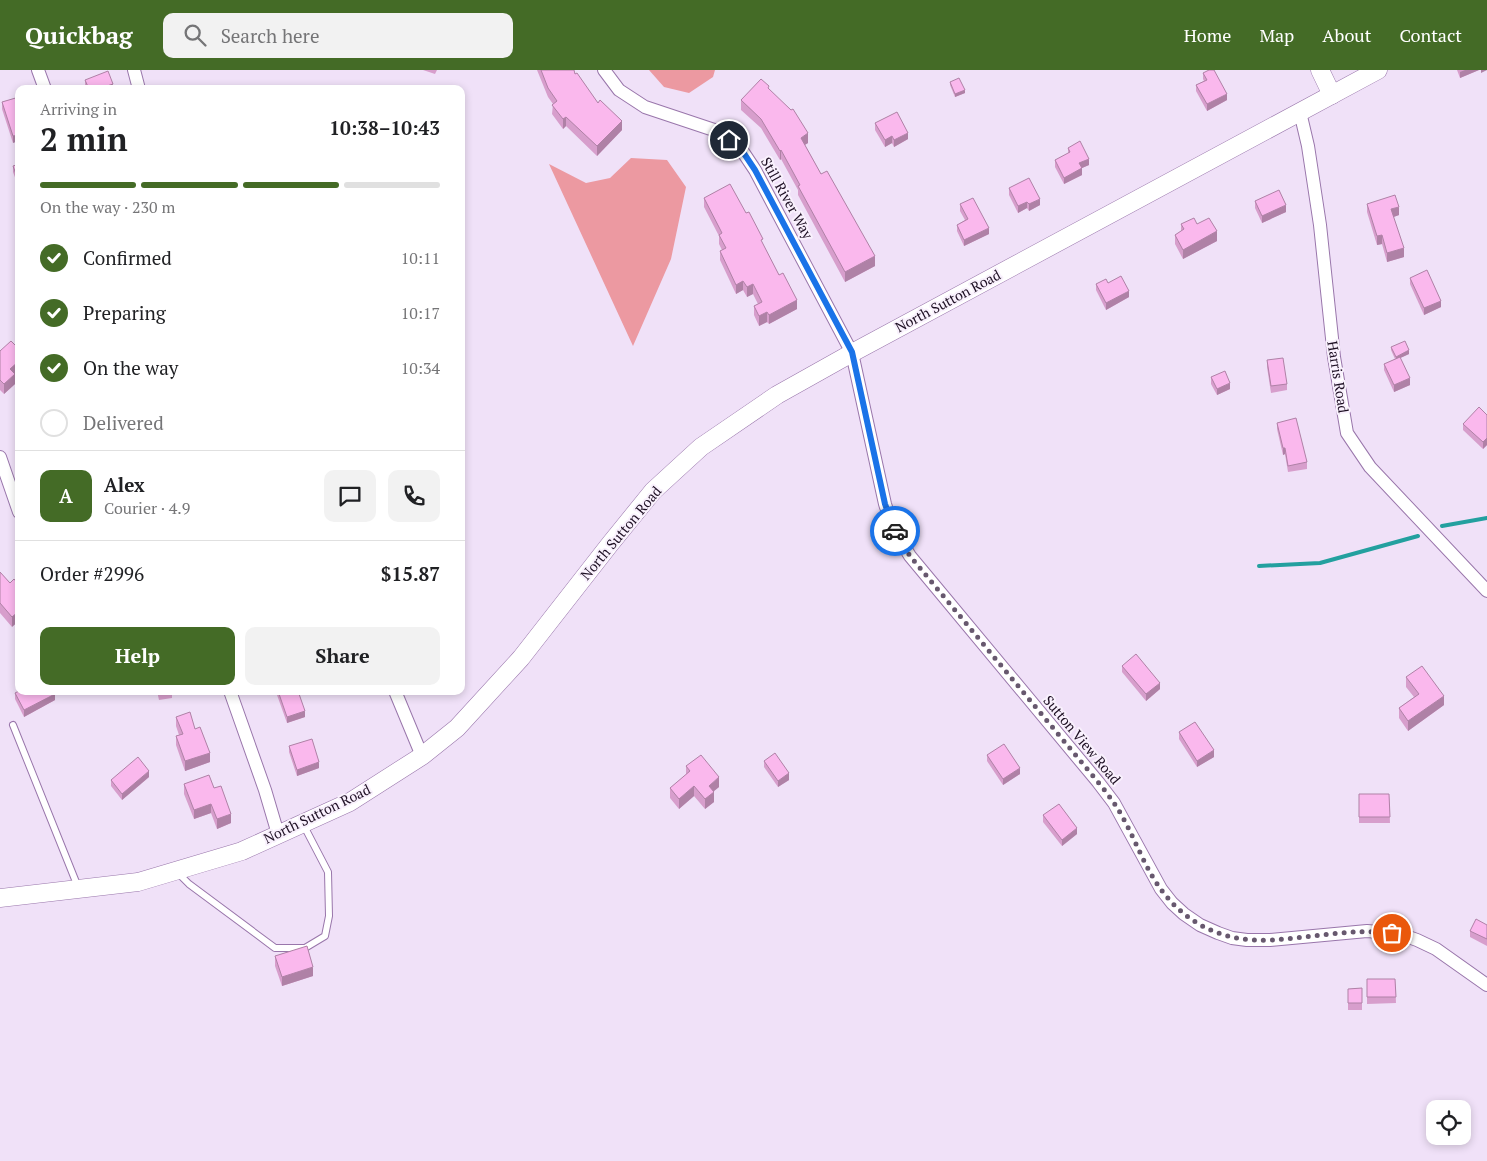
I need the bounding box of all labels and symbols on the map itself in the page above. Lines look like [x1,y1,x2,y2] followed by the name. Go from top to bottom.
[708,119,750,161] pin
[757,153,818,243] street label: Still River Way
[892,265,1004,336] street label: North Sutton Road
[1323,339,1354,415] street label: Harris Road
[576,482,666,584] street label: North Sutton Road
[870,506,920,556] courier
[1040,691,1125,788] street label: Sutton View Road
[260,779,374,848] street label: North Sutton Road
[1371,912,1413,954] pin

